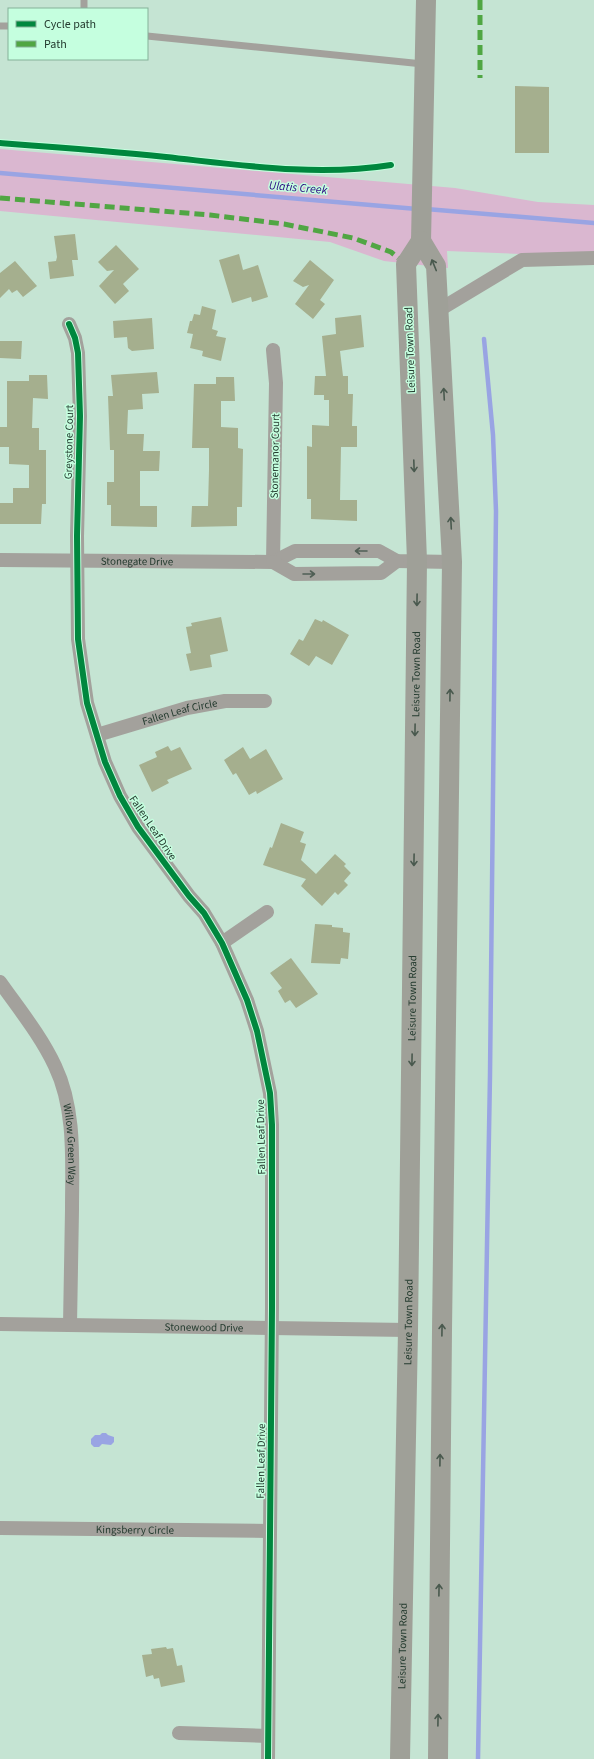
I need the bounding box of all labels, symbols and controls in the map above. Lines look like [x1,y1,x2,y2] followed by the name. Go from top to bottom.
[8,8,148,60] legend
[44,16,96,33] text: Cycle path
[44,36,67,53] text: Path
[268,177,328,199] water label: Ulatis Creek
[429,259,437,271] one-way arrow
[401,307,419,393] street label: Leisure Town Road
[441,388,448,401] one-way arrow
[61,404,77,479] street label: Greystone Court
[267,413,283,499] street label: Stonemanor Court
[410,459,418,472] one-way arrow
[447,517,454,530] one-way arrow
[355,547,368,555] one-way arrow
[101,553,174,569] street label: Stonegate Drive
[302,570,315,578] one-way arrow
[413,593,421,606] one-way arrow
[408,631,424,717] street label: Leisure Town Road
[446,689,454,702] one-way arrow
[140,695,219,729] street label: Fallen Leaf Circle
[412,723,419,736] one-way arrow
[126,793,181,864] street label: Fallen Leaf Drive
[410,853,418,866] one-way arrow
[404,955,420,1041] street label: Leisure Town Road
[408,1053,415,1066] one-way arrow
[253,1099,269,1175] street label: Fallen Leaf Drive
[60,1102,80,1185] street label: Willow Green Way
[400,1279,416,1365] street label: Leisure Town Road
[165,1319,244,1335] street label: Stonewood Drive
[438,1324,446,1337] one-way arrow
[253,1423,269,1499] street label: Fallen Leaf Drive
[437,1454,444,1467] one-way arrow
[96,1522,175,1537] street label: Kingsberry Circle
[435,1584,443,1597] one-way arrow
[394,1603,410,1689] street label: Leisure Town Road
[434,1714,442,1727] one-way arrow

